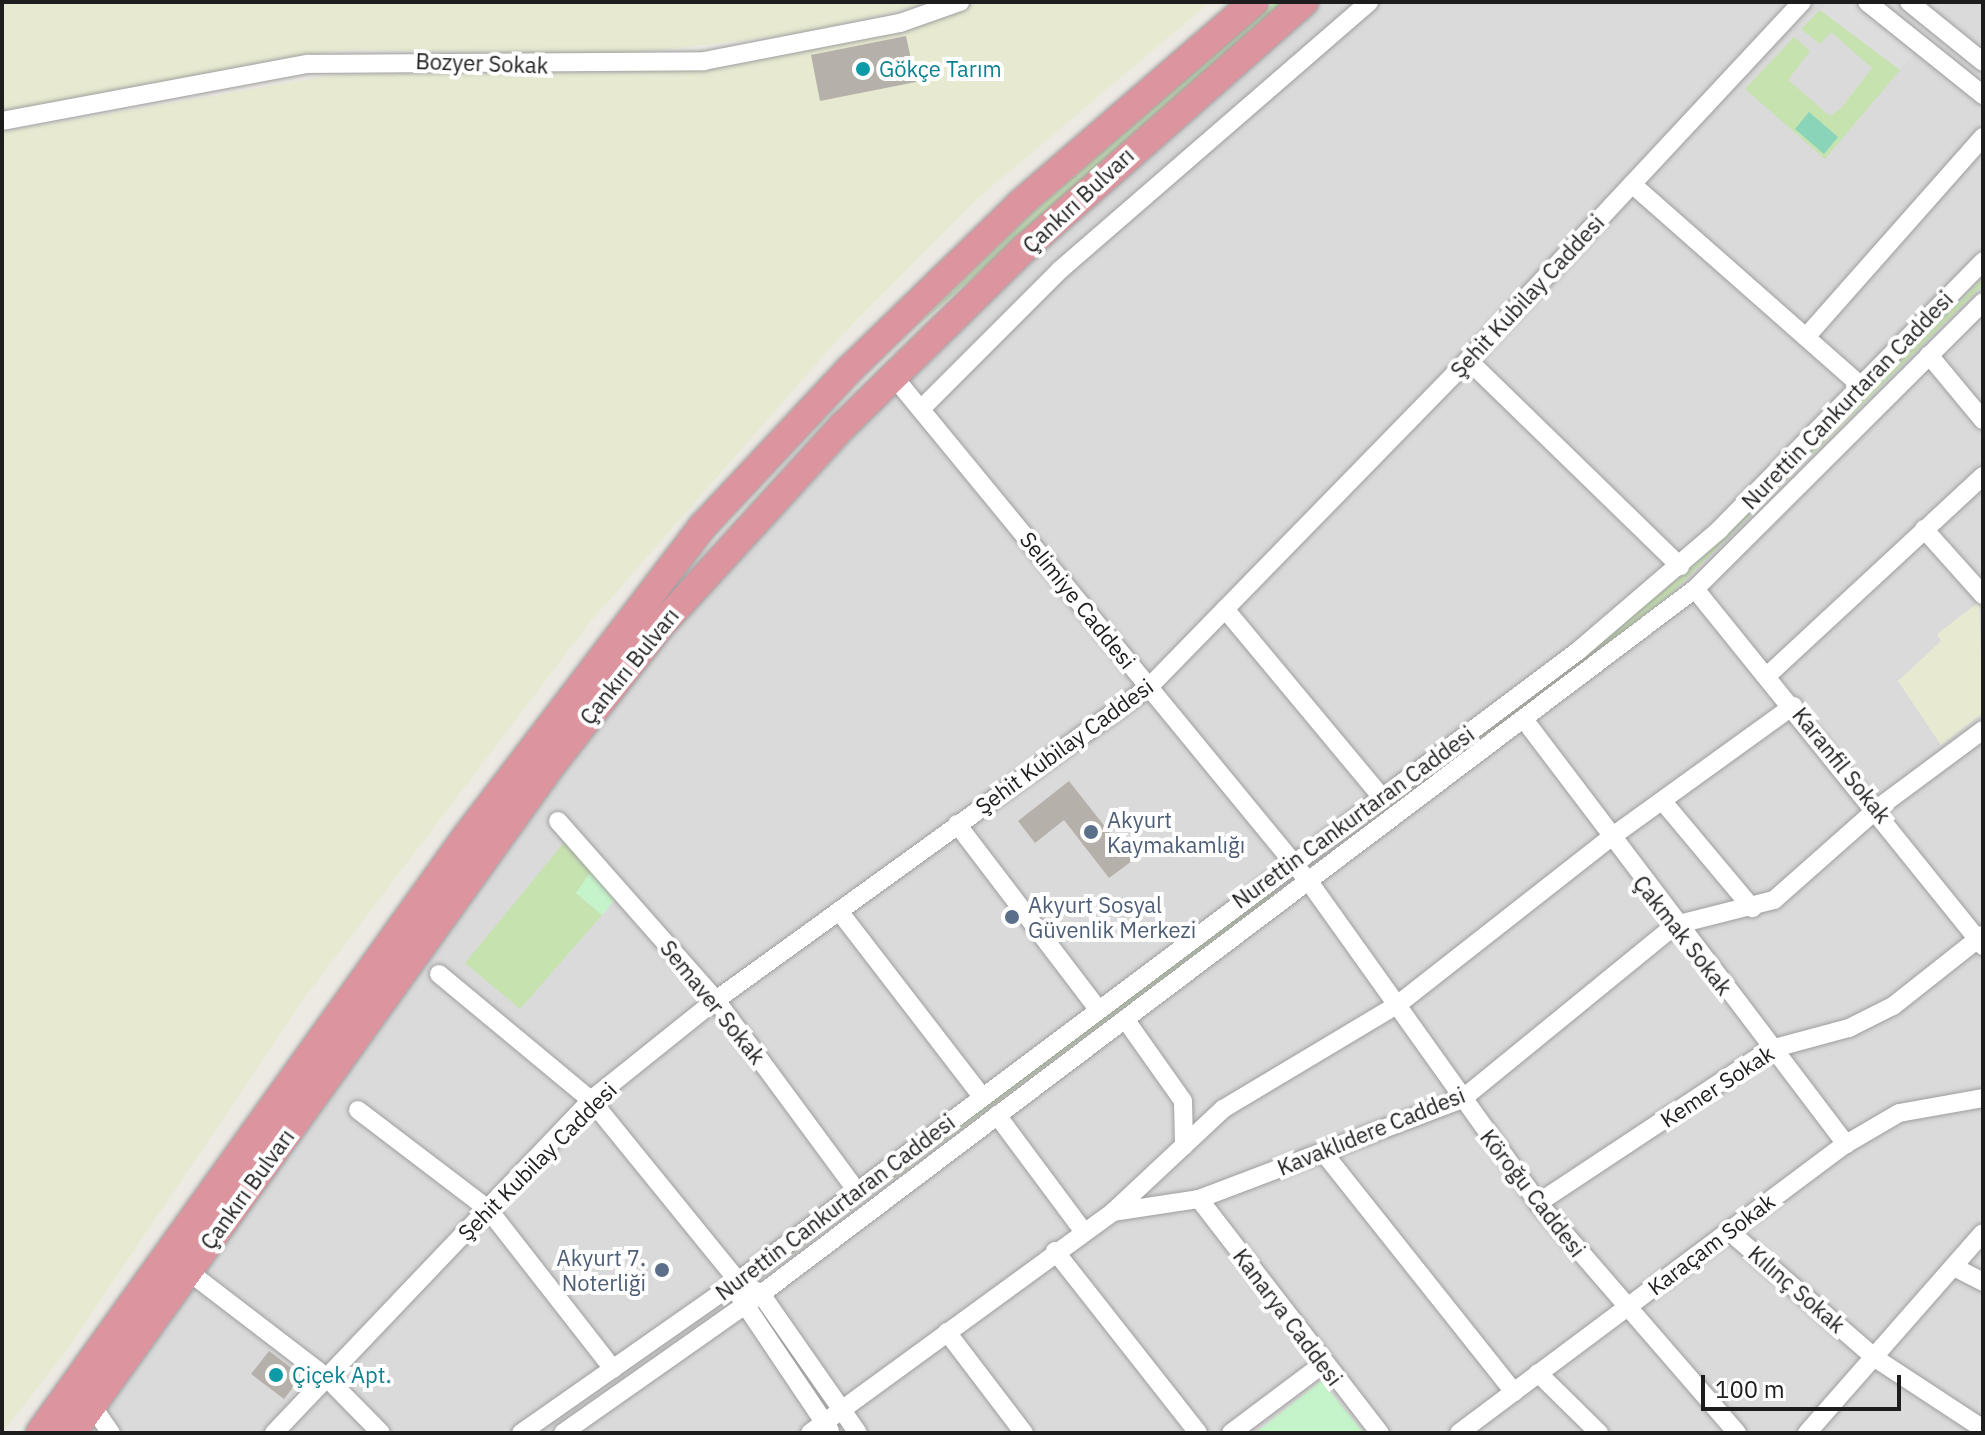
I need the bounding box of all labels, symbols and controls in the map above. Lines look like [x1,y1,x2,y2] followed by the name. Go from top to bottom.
[415,47,549,79] street label: Bozyer Sokak
[879,56,1002,82] place label: Gökçe Tarım
[854,60,872,78] marker: Gökçe Tarım
[1017,142,1139,258] street label: Çankırı Bulvarı
[1445,209,1609,383] street label: Şehit Kubilay Caddesi
[1736,286,1958,514] street label: Nurettin Cankurtaran Caddesi
[1015,526,1141,674] street label: Selimiye Caddesi
[574,602,684,730] street label: Çankırı Bulvarı
[970,673,1158,819] street label: Şehit Kubilay Caddesi
[1787,702,1897,828] street label: Karanfil Sokak
[1227,720,1479,914] street label: Nurettin Cankurtaran Caddesi
[1107,806,1245,858] place label: Akyurt Kaymakamlığı
[1082,823,1100,841] marker: Akyurt Kaymakamlığı
[1628,870,1738,1000] street label: Çakmak Sokak
[1028,891,1196,942] place label: Akyurt Sosyal Güvenlik Merkezi
[1003,908,1021,926] marker: Akyurt Sosyal Güvenlik Merkezi
[655,935,771,1069] street label: Semaver Sokak
[1655,1040,1779,1132] street label: Kemer Sokak
[452,1076,622,1246] street label: Şehit Kubilay Caddesi
[1273,1081,1469,1181] street label: Kavaklıdere Caddesi
[710,1108,960,1306] street label: Nurettin Cankurtaran Caddesi
[194,1124,300,1254] street label: Çankırı Bulvarı
[1475,1124,1591,1262] street label: Köroğu Caddesi
[1642,1188,1780,1300] street label: Karaçam Sokak
[1743,1240,1851,1338] street label: Kılınç Sokak
[1228,1243,1348,1391] street label: Kanarya Caddesi
[557,1244,646,1296] place label: Akyurt 7. Noterliği
[653,1261,671,1279] marker: Akyurt 7. Noterliği
[1705,1359,1905,1409] scale bar
[292,1362,391,1388] place label: Çiçek Apt.
[267,1366,285,1384] marker: Çiçek Apt.
[1715,1373,1785,1405] text: 100 m

